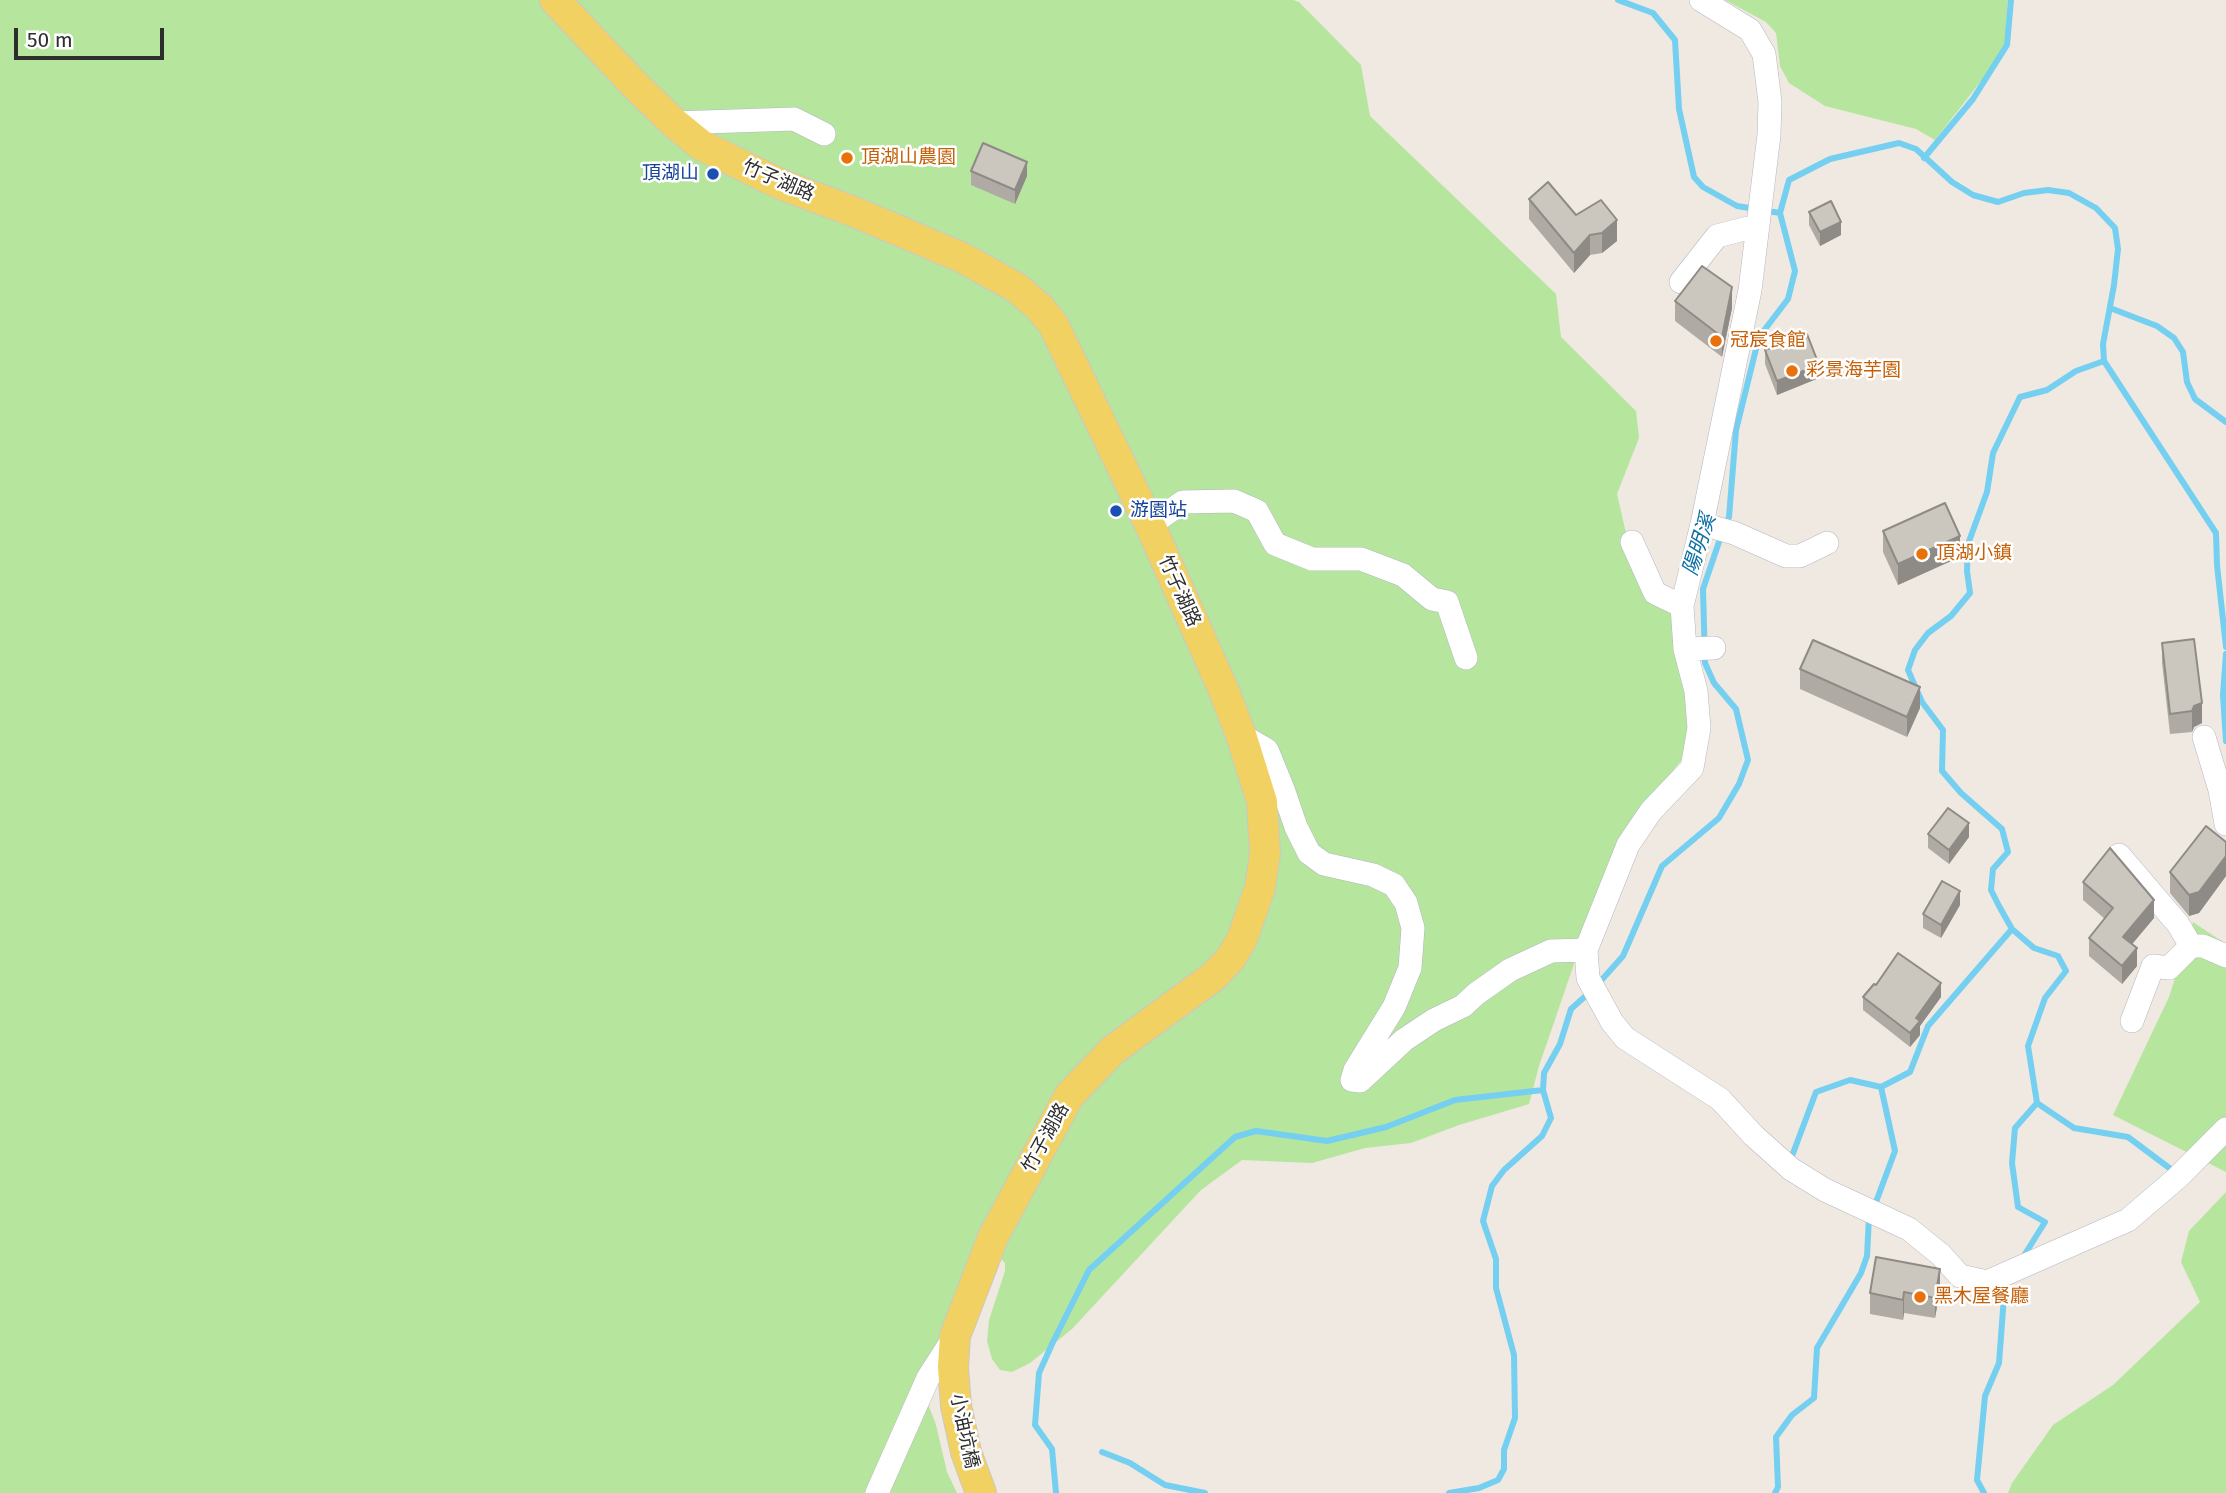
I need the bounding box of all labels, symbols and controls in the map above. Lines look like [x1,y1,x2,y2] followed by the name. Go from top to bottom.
[18,14,168,58] scale bar
[27,27,73,53] text: 50 m
[861,147,956,169] place label: 頂湖山農園
[839,150,855,166] marker: 頂湖山農園
[739,156,817,206] street label: 竹子湖路
[642,163,699,185] place label: 頂湖山
[705,166,721,182] marker: 頂湖山
[1730,330,1806,352] place label: 冠宸食館
[1708,333,1724,349] marker: 冠宸食館
[1806,360,1901,382] place label: 彩景海芋園
[1784,363,1800,379] marker: 彩景海芋園
[1130,500,1187,522] place label: 游園站
[1108,503,1124,519] marker: 游園站
[1678,511,1722,579] water label: 陽明溪
[1936,543,2012,565] place label: 頂湖小鎮
[1914,546,1930,562] marker: 頂湖小鎮
[1153,552,1205,630] street label: 竹子湖路
[1018,1099,1074,1177] street label: 竹子湖路
[1934,1286,2029,1308] place label: 黑木屋餐廳
[1912,1289,1928,1305] marker: 黑木屋餐廳
[945,1391,983,1471] street label: 小油坑橋

